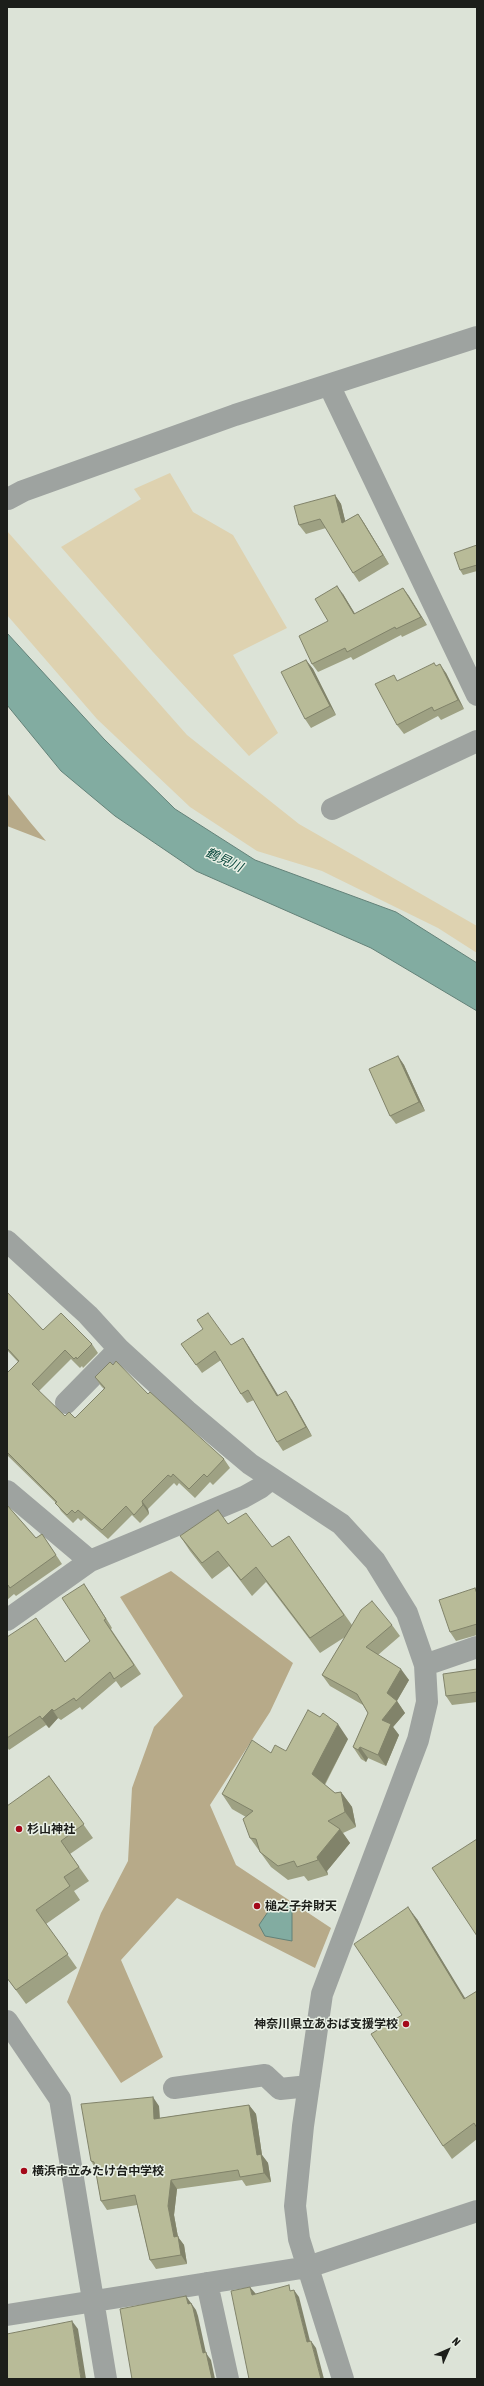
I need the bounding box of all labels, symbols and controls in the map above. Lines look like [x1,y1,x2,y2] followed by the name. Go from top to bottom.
[203,845,245,875] water label: 鶴見川
[27,1822,75,1836] place label: 杉山神社
[14,1824,24,1834] marker: 杉山神社
[265,1899,337,1913] place label: 槌之子弁財天
[252,1901,262,1911] marker: 槌之子弁財天
[254,2017,398,2031] place label: 神奈川県立あおば支援学校
[401,2019,411,2029] marker: 神奈川県立あおば支援学校
[32,2164,164,2178] place label: 横浜市立みたけ台中学校
[19,2166,29,2176] marker: 横浜市立みたけ台中学校
[428,2330,468,2370] north arrow
[450,2335,463,2348] text: N

